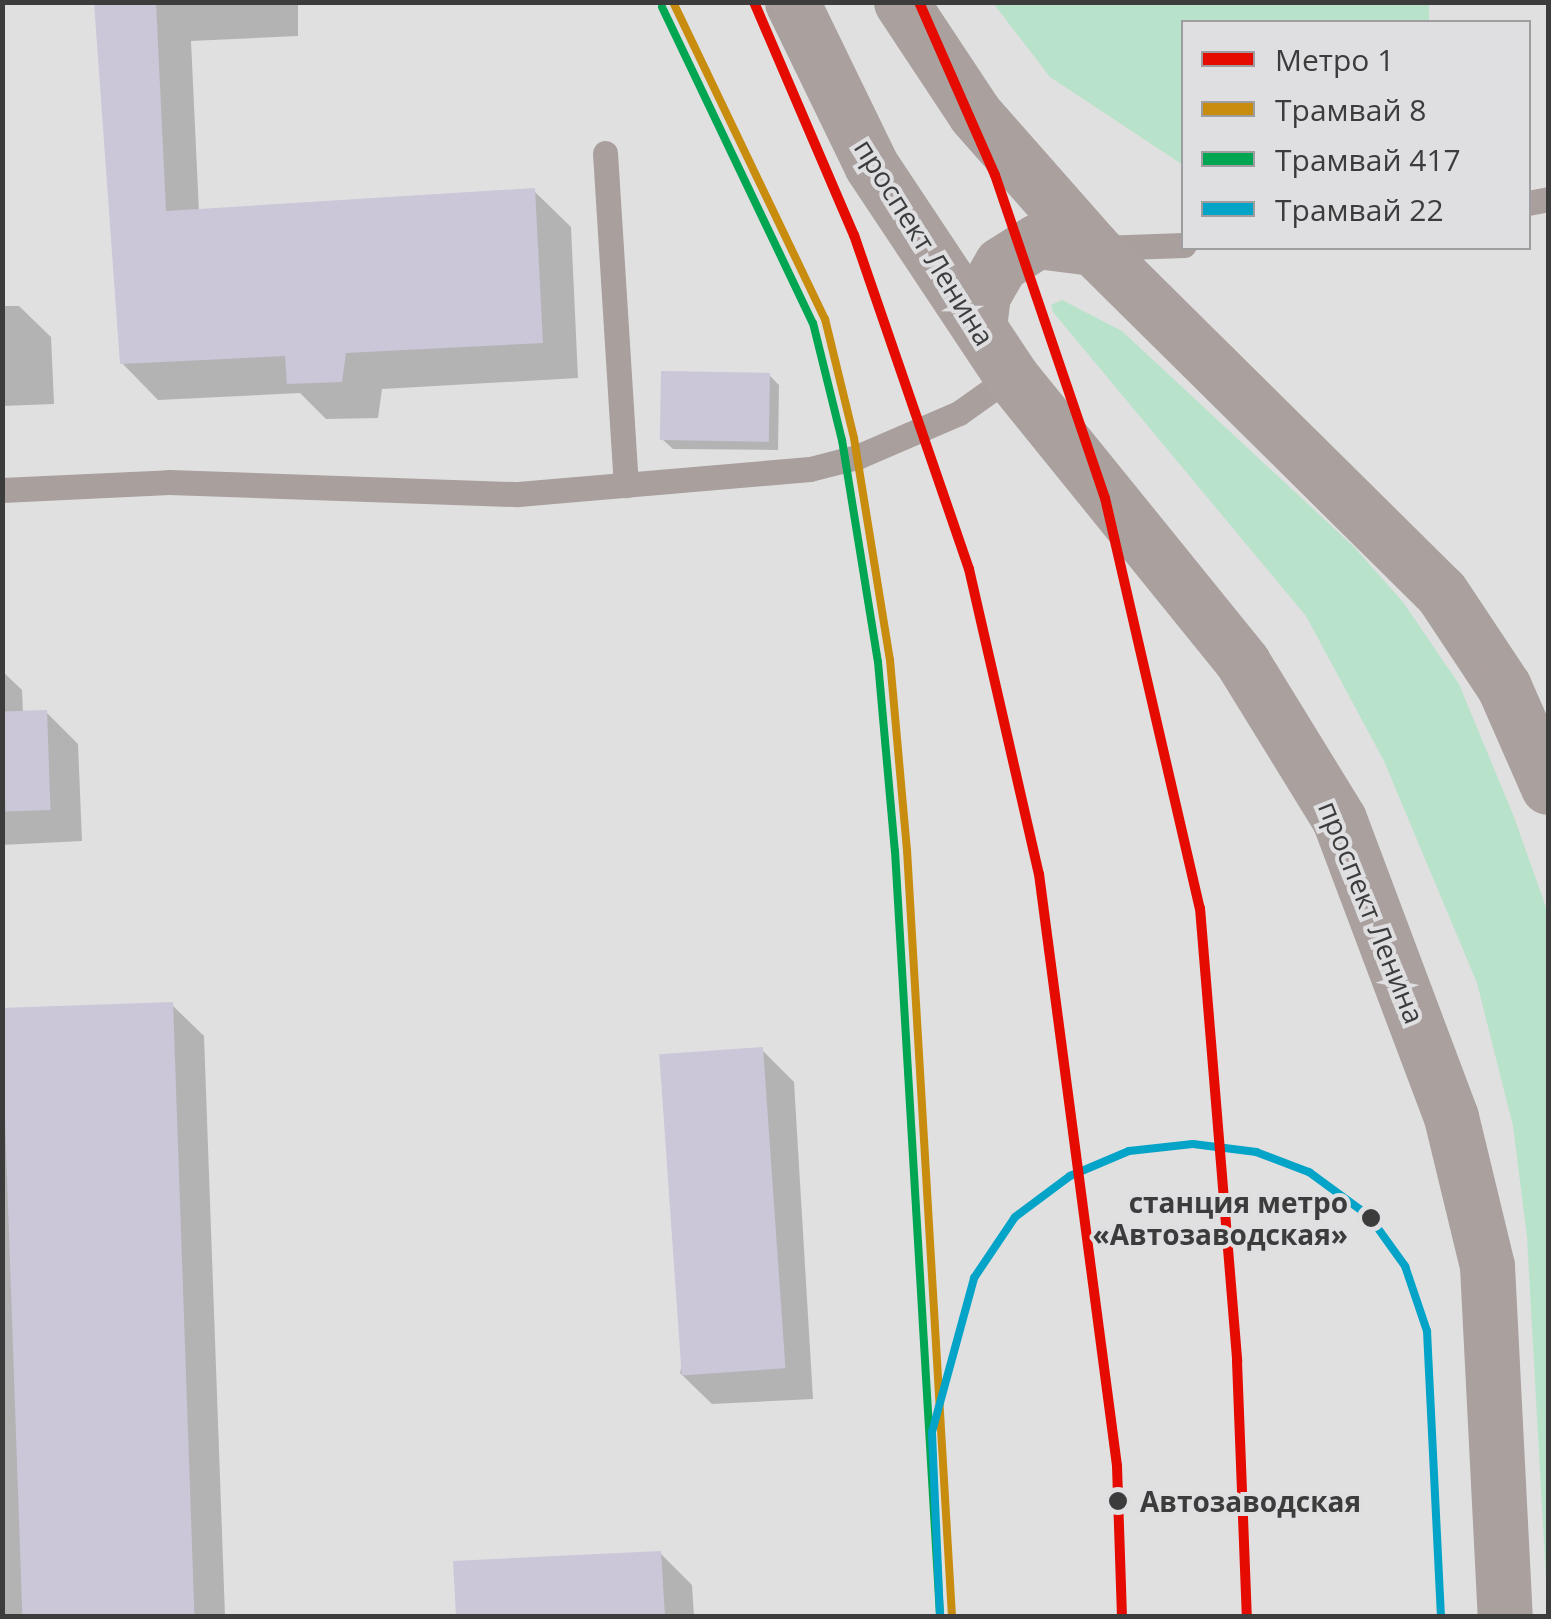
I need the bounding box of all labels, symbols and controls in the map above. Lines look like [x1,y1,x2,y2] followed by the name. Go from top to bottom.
[1181,20,1531,250] legend
[1275,39,1394,80] text: Метро 1
[1275,89,1426,130] text: Трамвай 8
[848,133,1002,351] street label: проспект Ленина
[1275,139,1461,180] text: Трамвай 417
[1275,189,1444,230] text: Трамвай 22
[1312,796,1432,1028] street label: проспект Ленина
[1093,1185,1348,1251] place label: станция метро «Автозаводская»
[1358,1205,1384,1231] marker: станция метро «Автозаводская»
[1140,1484,1361,1518] place label: Автозаводская
[1105,1488,1131,1514] marker: Автозаводская

